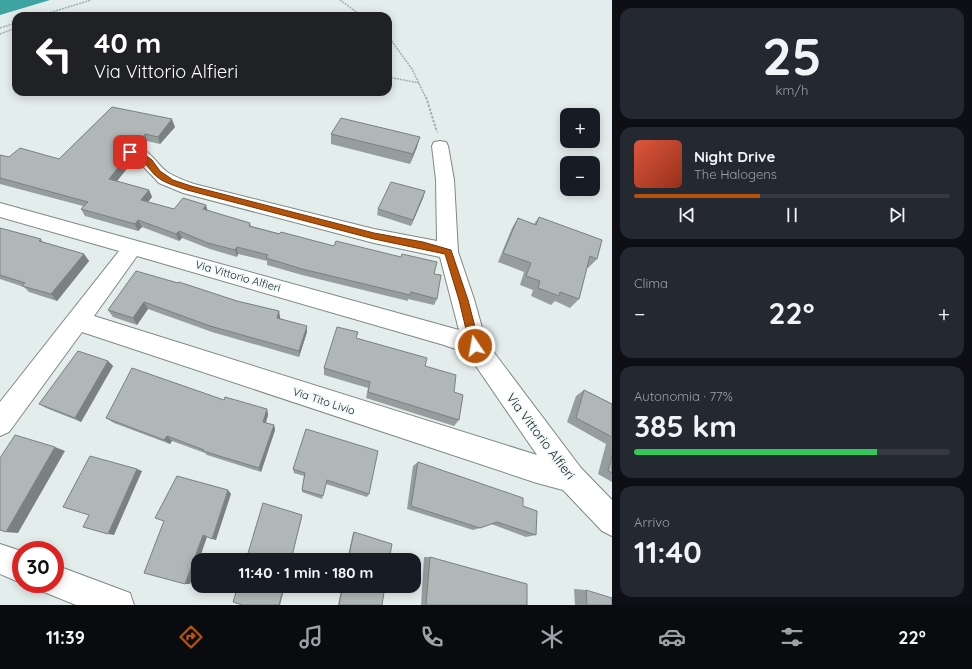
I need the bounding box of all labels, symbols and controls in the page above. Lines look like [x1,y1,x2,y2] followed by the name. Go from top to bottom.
[762,23,822,88] text: 25
[94,25,161,60] text: 40 m
[28,28,80,80] icon: left
[94,60,238,83] text: Via Vittorio Alfieri
[776,82,808,98] text: km/h
[560,108,600,196] map controls
[560,108,600,148] button: +
[113,135,147,169] pin
[119,141,141,163] icon: arrive
[694,147,775,166] text: Night Drive
[560,156,600,196] button: −
[694,166,777,182] text: The Halogens
[676,204,698,226] icon: previous
[781,204,803,226] icon: pause
[886,204,908,226] icon: next
[194,257,282,295] street label: Via Vittorio Alfieri
[634,275,668,291] text: Clima
[769,294,814,332] text: 22°
[634,300,645,328] text: −
[938,300,950,328] text: +
[454,325,496,367] position arrow
[291,384,357,418] street label: Via Tito Livio
[634,388,733,404] text: Autonomia · 77%
[503,390,579,482] street label: Via Vittorio Alfieri
[634,407,737,445] text: 385 km
[634,514,670,530] text: Arrivo
[634,533,702,571] text: 11:40
[12,541,64,593] speed limit sign: 30
[239,563,373,582] text: 11:40 · 1 min · 180 m
[177,623,205,651] icon: directions
[297,623,325,651] icon: music
[418,623,446,651] icon: phone
[538,623,566,651] icon: climate
[658,623,686,651] icon: car
[778,623,806,651] icon: filters
[46,626,85,649] text: 11:39
[898,626,926,649] text: 22°

